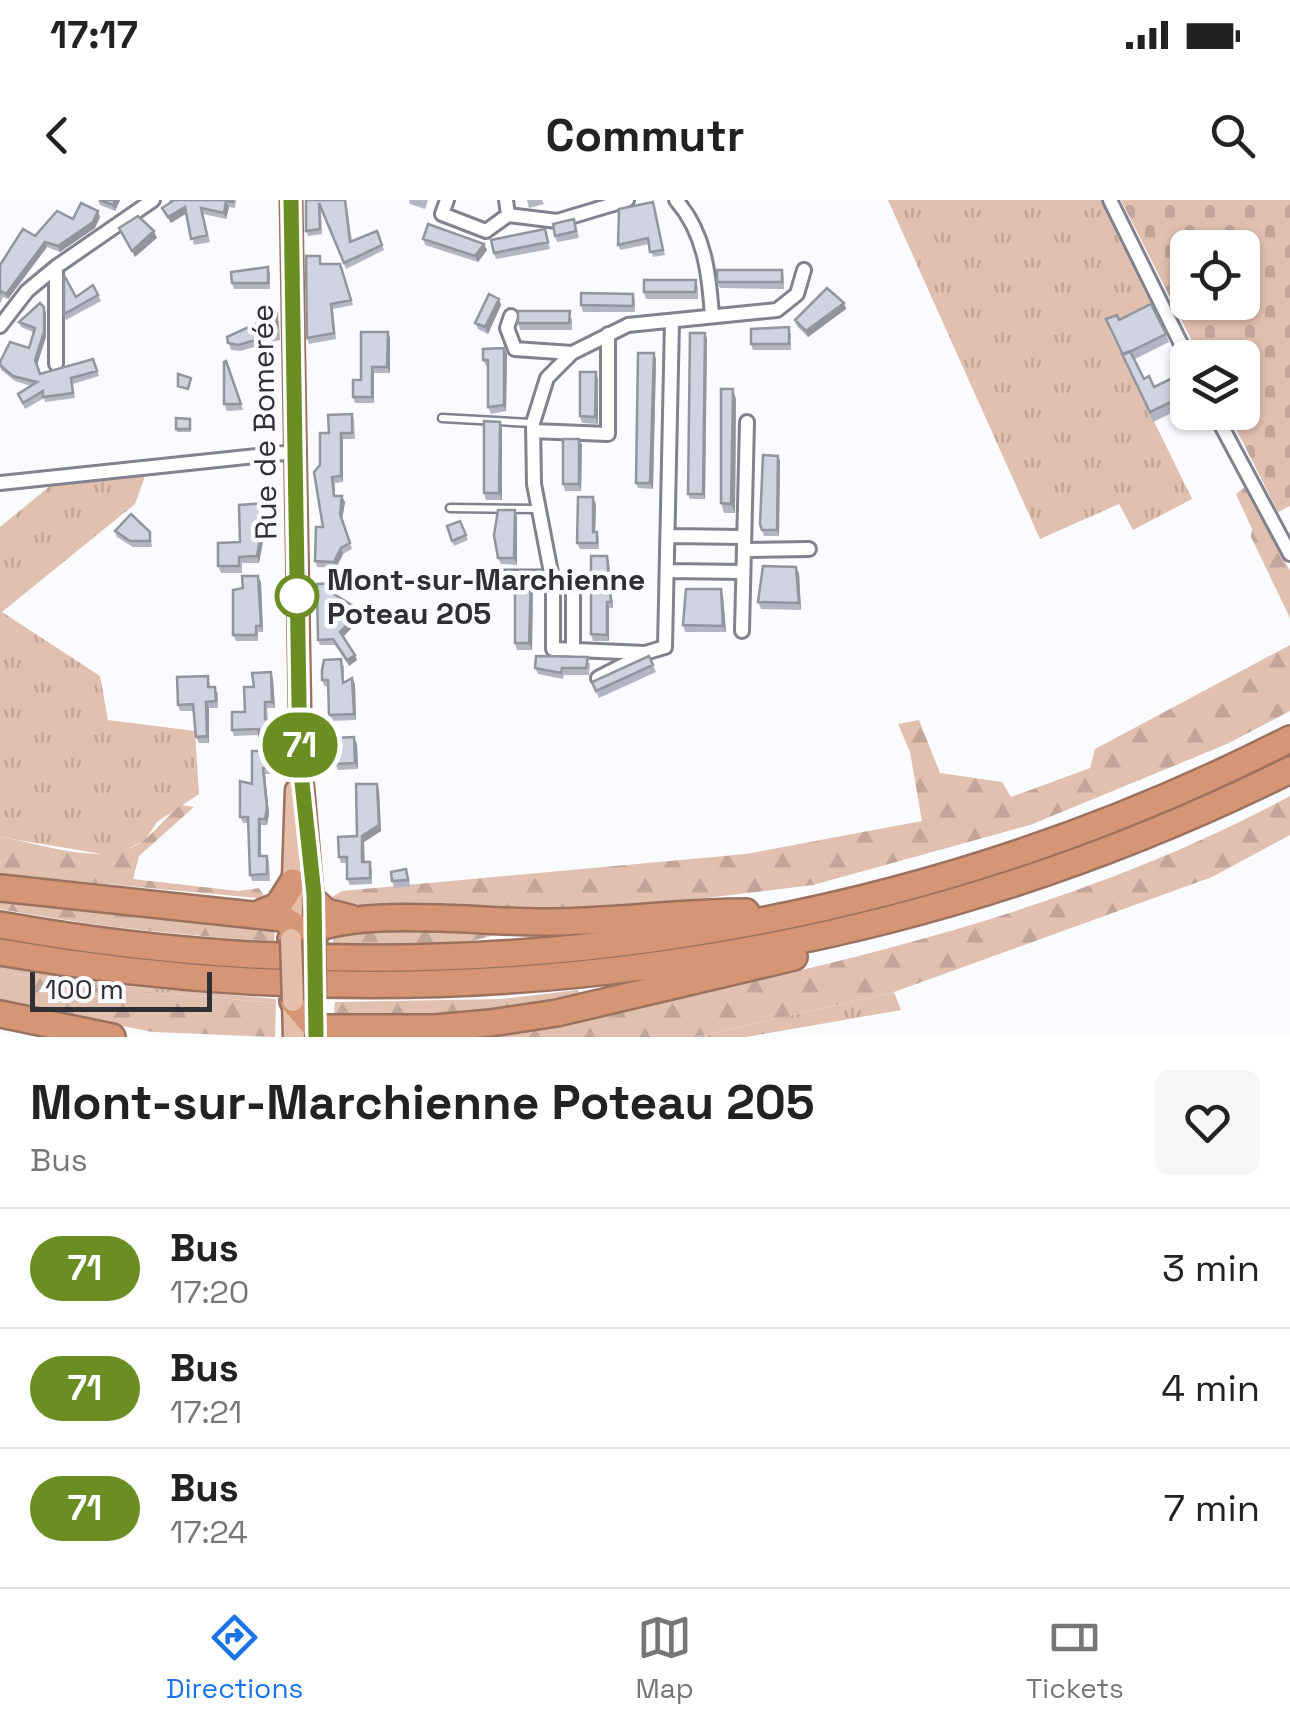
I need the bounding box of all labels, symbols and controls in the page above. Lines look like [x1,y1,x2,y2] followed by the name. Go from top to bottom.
[50,11,138,59] text: 17:17
[545,107,745,164] text: Commutr
[30,108,85,163] icon: back
[1205,108,1260,163] icon: search
[1170,230,1260,430] map controls
[1170,230,1260,320] button: locate
[242,304,286,540] street label: Rue de Bomerée
[1170,340,1260,430] button: layers
[327,560,645,633] place label: Mont-sur-Marchienne Poteau 205
[276,575,318,617] marker: Mont-sur-Marchienne Poteau 205
[255,712,345,778] line badge: 71
[283,723,317,767] text: 71
[30,967,212,1011] scale bar
[45,971,124,1007] text: 100 m
[1155,1070,1260,1175] button: heart
[30,1072,815,1133] text: Mont-sur-Marchienne Poteau 205
[30,1140,88,1180] text: Bus
[170,1224,239,1272] text: Bus
[1162,1244,1260,1292] text: 3 min
[68,1246,102,1290] text: 71
[170,1272,249,1312] text: 17:20
[170,1344,239,1392] text: Bus
[1161,1364,1260,1412] text: 4 min
[68,1366,102,1410] text: 71
[170,1392,242,1432] text: 17:21
[170,1464,239,1512] text: Bus
[1164,1484,1260,1532] text: 7 min
[68,1486,102,1530] text: 71
[170,1512,248,1552] text: 17:24
[166,1610,303,1706] tab: Directions
[636,1610,694,1706] tab: Map
[1026,1610,1124,1706] tab: Tickets

